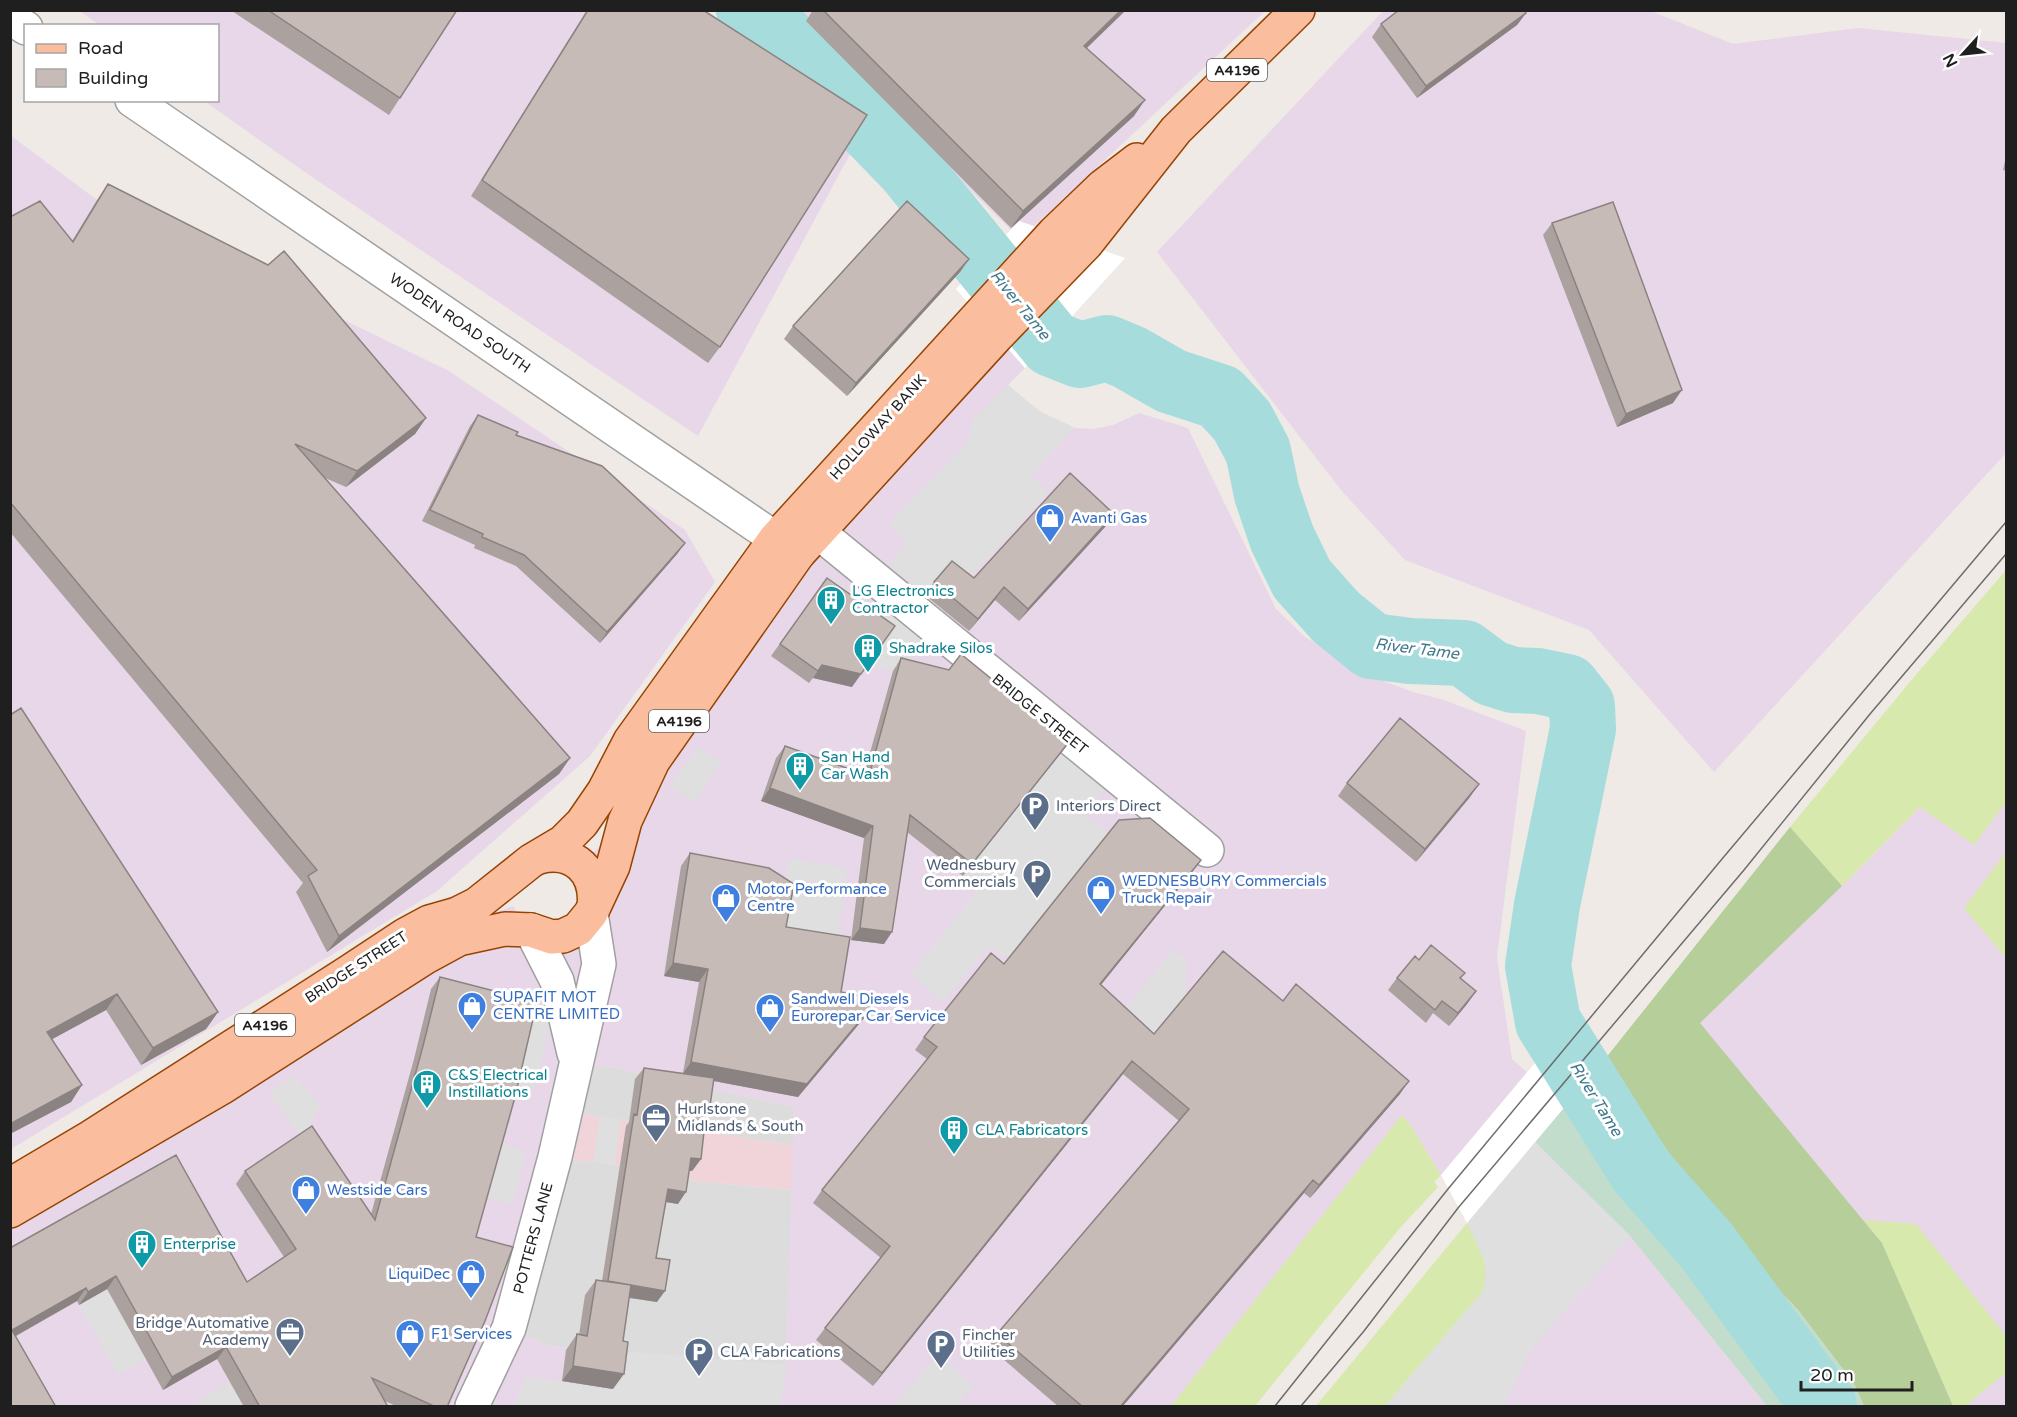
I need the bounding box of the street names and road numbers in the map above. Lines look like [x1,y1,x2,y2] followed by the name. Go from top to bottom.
[1207,59,1267,81] road number: A4196
[386,269,534,377] street label: WODEN ROAD SOUTH
[826,371,930,483] street label: HOLLOWAY BANK
[988,670,1092,758] street label: BRIDGE STREET
[649,710,709,732] road number: A4196
[302,927,410,1007] street label: BRIDGE STREET
[235,1014,295,1036] road number: A4196
[509,1180,557,1296] street label: POTTERS LANE

